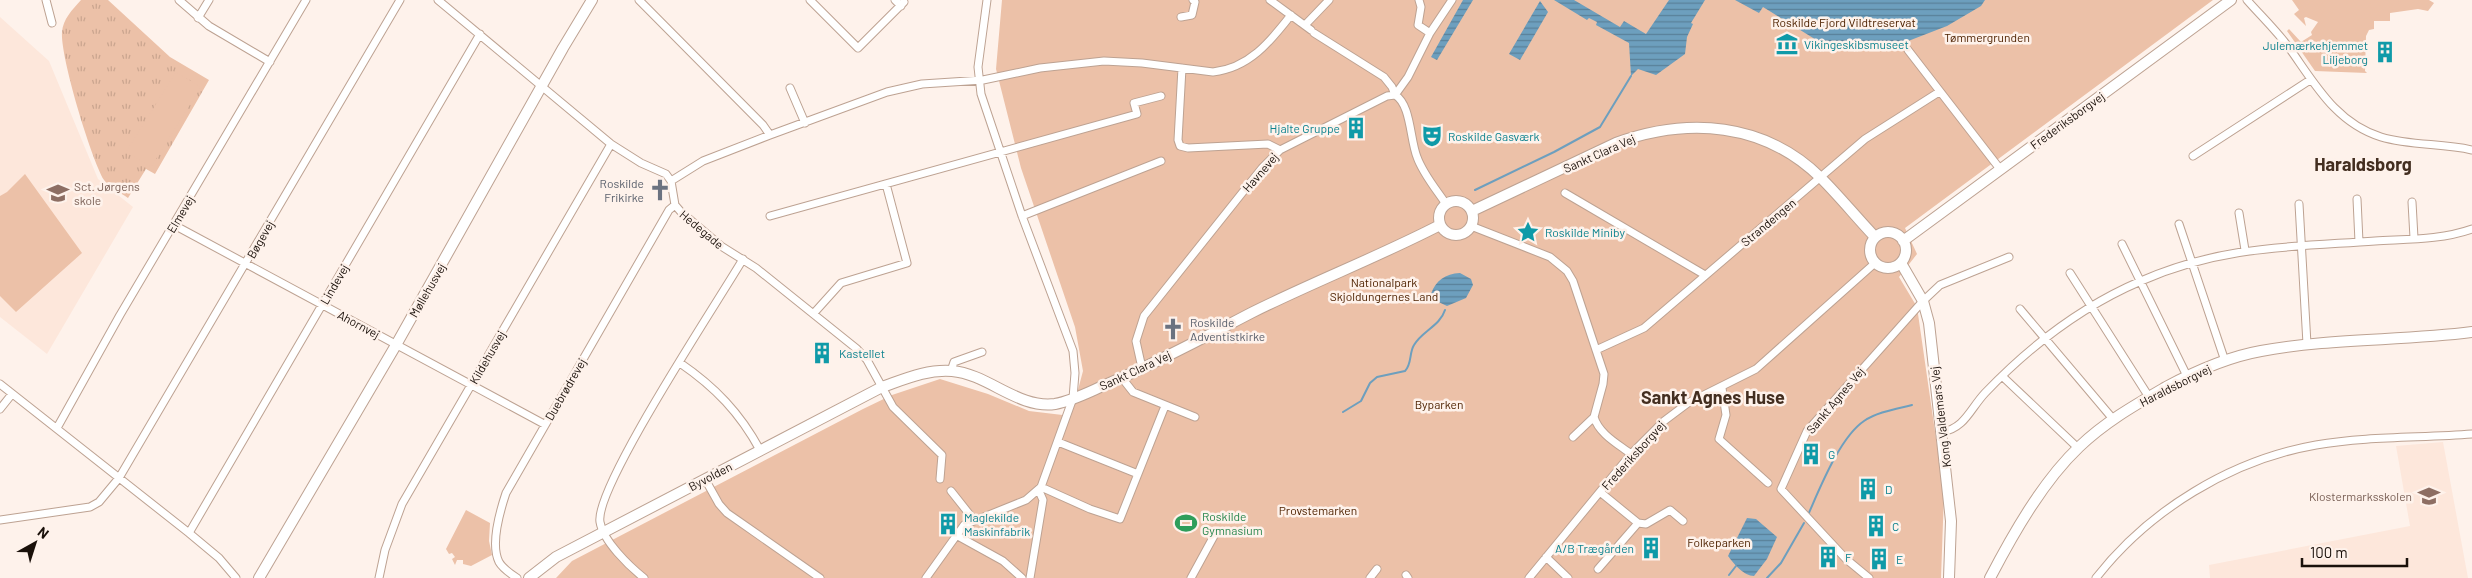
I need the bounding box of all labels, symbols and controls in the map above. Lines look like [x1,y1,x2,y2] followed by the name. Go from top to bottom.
[1772,15,1916,29] park label: Roskilde Fjord Vildtreservat
[1944,30,2030,44] park label: Tømmergrunden
[1774,31,1800,57] museum icon: Vikingeskibsmuseet
[1804,37,1909,51] place label: Vikingeskibsmuseet
[2263,38,2368,66] place label: Julemærkehjemmet Liljeborg
[2372,39,2398,65] building icon: Julemærkehjemmet Liljeborg
[2027,88,2107,152] street label: Frederiksborgvej
[1343,115,1369,141] building icon: Hjalte Gruppe
[1270,121,1340,135] place label: Hjalte Gruppe
[1419,123,1445,149] theatre icon: Roskilde Gasværk
[1448,129,1540,143] place label: Roskilde Gasværk
[1561,131,1637,175] street label: Sankt Clara Vej
[1239,150,1281,194] street label: Havnevej
[2314,153,2412,175] district label: Haraldsborg
[600,176,644,204] place label: Roskilde Frikirke
[647,177,673,203] church icon: Roskilde Frikirke
[74,179,140,207] place label: Sct. Jørgens skole
[45,180,71,206] school or university icon: Sct. Jørgens skole
[163,193,197,235] street label: Elmevej
[1738,195,1798,249] street label: Strandengen
[677,207,727,251] street label: Hedegade
[244,218,276,260] street label: Bøgevej
[1515,219,1541,245] place icon: Roskilde Miniby
[1545,225,1625,239] place label: Roskilde Miniby
[406,260,448,319] street label: Møllehusvej
[317,261,351,307] street label: Lindevej
[1330,275,1438,303] park label: Nationalpark Skjoldungernes Land
[336,307,383,341] street label: Ahornvej
[1190,315,1265,343] place label: Roskilde Adventistkirke
[1160,316,1186,342] church icon: Roskilde Adventistkirke
[466,328,508,386] street label: Kildehusvej
[809,340,835,366] building icon: Kastellet
[839,346,885,360] place label: Kastellet
[1097,347,1173,393] street label: Sankt Clara Vej
[542,355,588,422] street label: Duebrødrevej
[2137,361,2213,409] street label: Haraldsborgvej
[1803,364,1867,436] street label: Sankt Agnes Vej
[1927,366,1953,468] street label: Kong Valdemars Vej
[1641,386,1785,408] district label: Sankt Agnes Huse
[1415,397,1463,411] park label: Byparken
[1598,418,1668,492] street label: Frederiksborgvej
[1798,441,1824,467] building icon: G
[1828,447,1835,461] place label: G
[686,459,734,493] street label: Byvolden
[1855,476,1881,502] building icon: D
[1885,482,1892,496] place label: D
[2416,483,2442,509] school or university icon: Klostermarksskolen
[2309,489,2412,503] place label: Klostermarksskolen
[1279,503,1357,517] park label: Provstemarken
[1202,509,1263,537] place label: Roskilde Gymnasium
[964,510,1030,538] place label: Maglekilde Maskinfabrik
[1173,510,1199,536] sports icon: Roskilde Gymnasium
[935,511,961,537] building icon: Maglekilde Maskinfabrik
[1863,513,1889,539] building icon: C
[10,518,60,568] north arrow
[1892,519,1899,533] place label: C
[35,523,52,542] text: N
[1638,535,1664,561] building icon: A/B Trægården
[1687,535,1751,549] park label: Folkeparken
[2302,536,2407,568] scale bar
[1555,541,1634,555] place label: A/B Trægården
[2310,543,2348,561] text: 100 m
[1815,544,1841,570] building icon: F
[1866,546,1892,572] building icon: E
[1845,550,1852,564] place label: F
[1896,552,1903,566] place label: E

